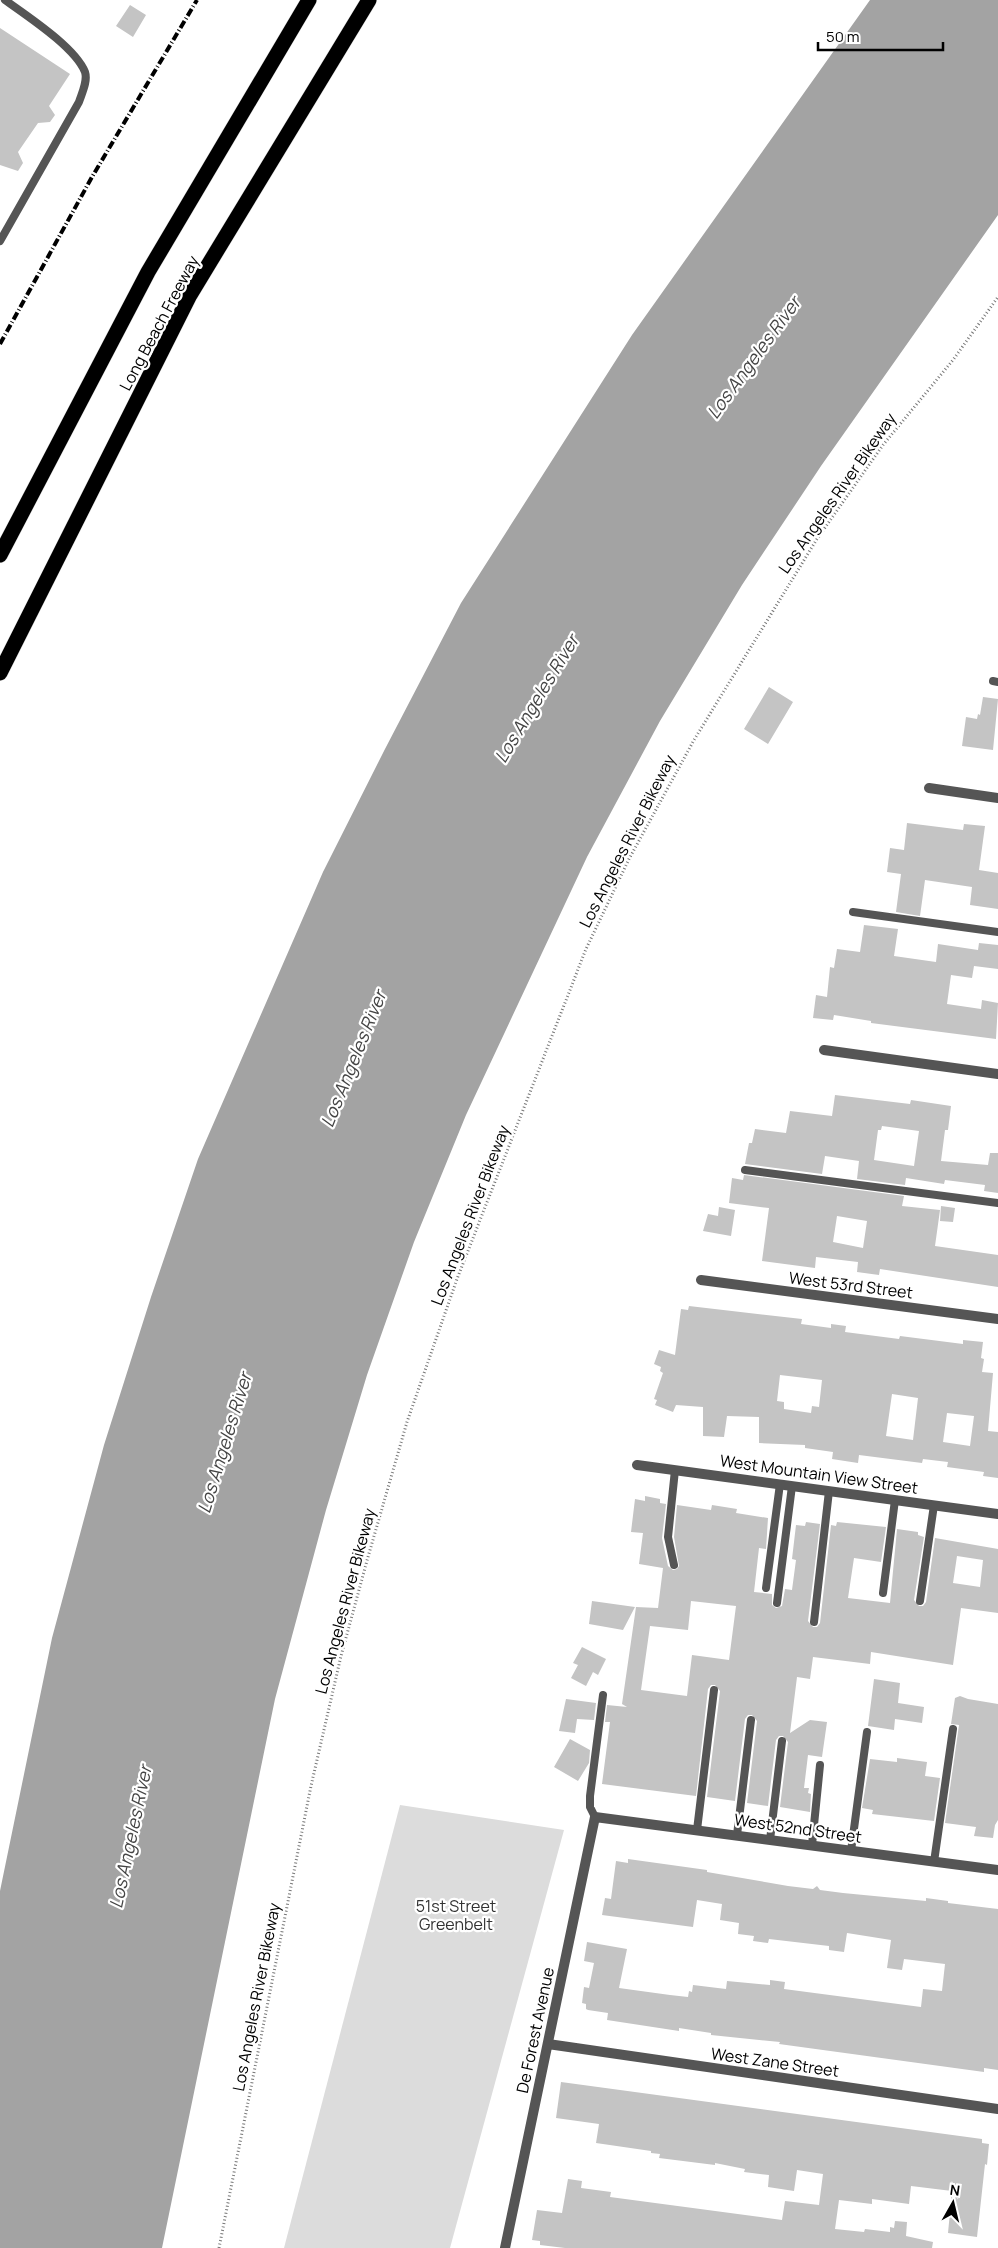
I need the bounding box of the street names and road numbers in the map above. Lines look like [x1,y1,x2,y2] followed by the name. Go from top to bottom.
[114,251,204,394] street label: Long Beach Freeway
[773,408,901,578] street label: Los Angeles River Bikeway
[574,750,680,931] street label: Los Angeles River Bikeway
[425,1121,515,1308] street label: Los Angeles River Bikeway
[788,1266,914,1304] street label: West 53rd Street
[719,1449,919,1499] street label: West Mountain View Street
[310,1505,381,1696] street label: Los Angeles River Bikeway
[733,1808,863,1848] street label: West 52nd Street
[227,1900,285,2093] street label: Los Angeles River Bikeway
[511,1965,559,2095] street label: De Forest Avenue
[710,2042,840,2082] street label: West Zane Street

